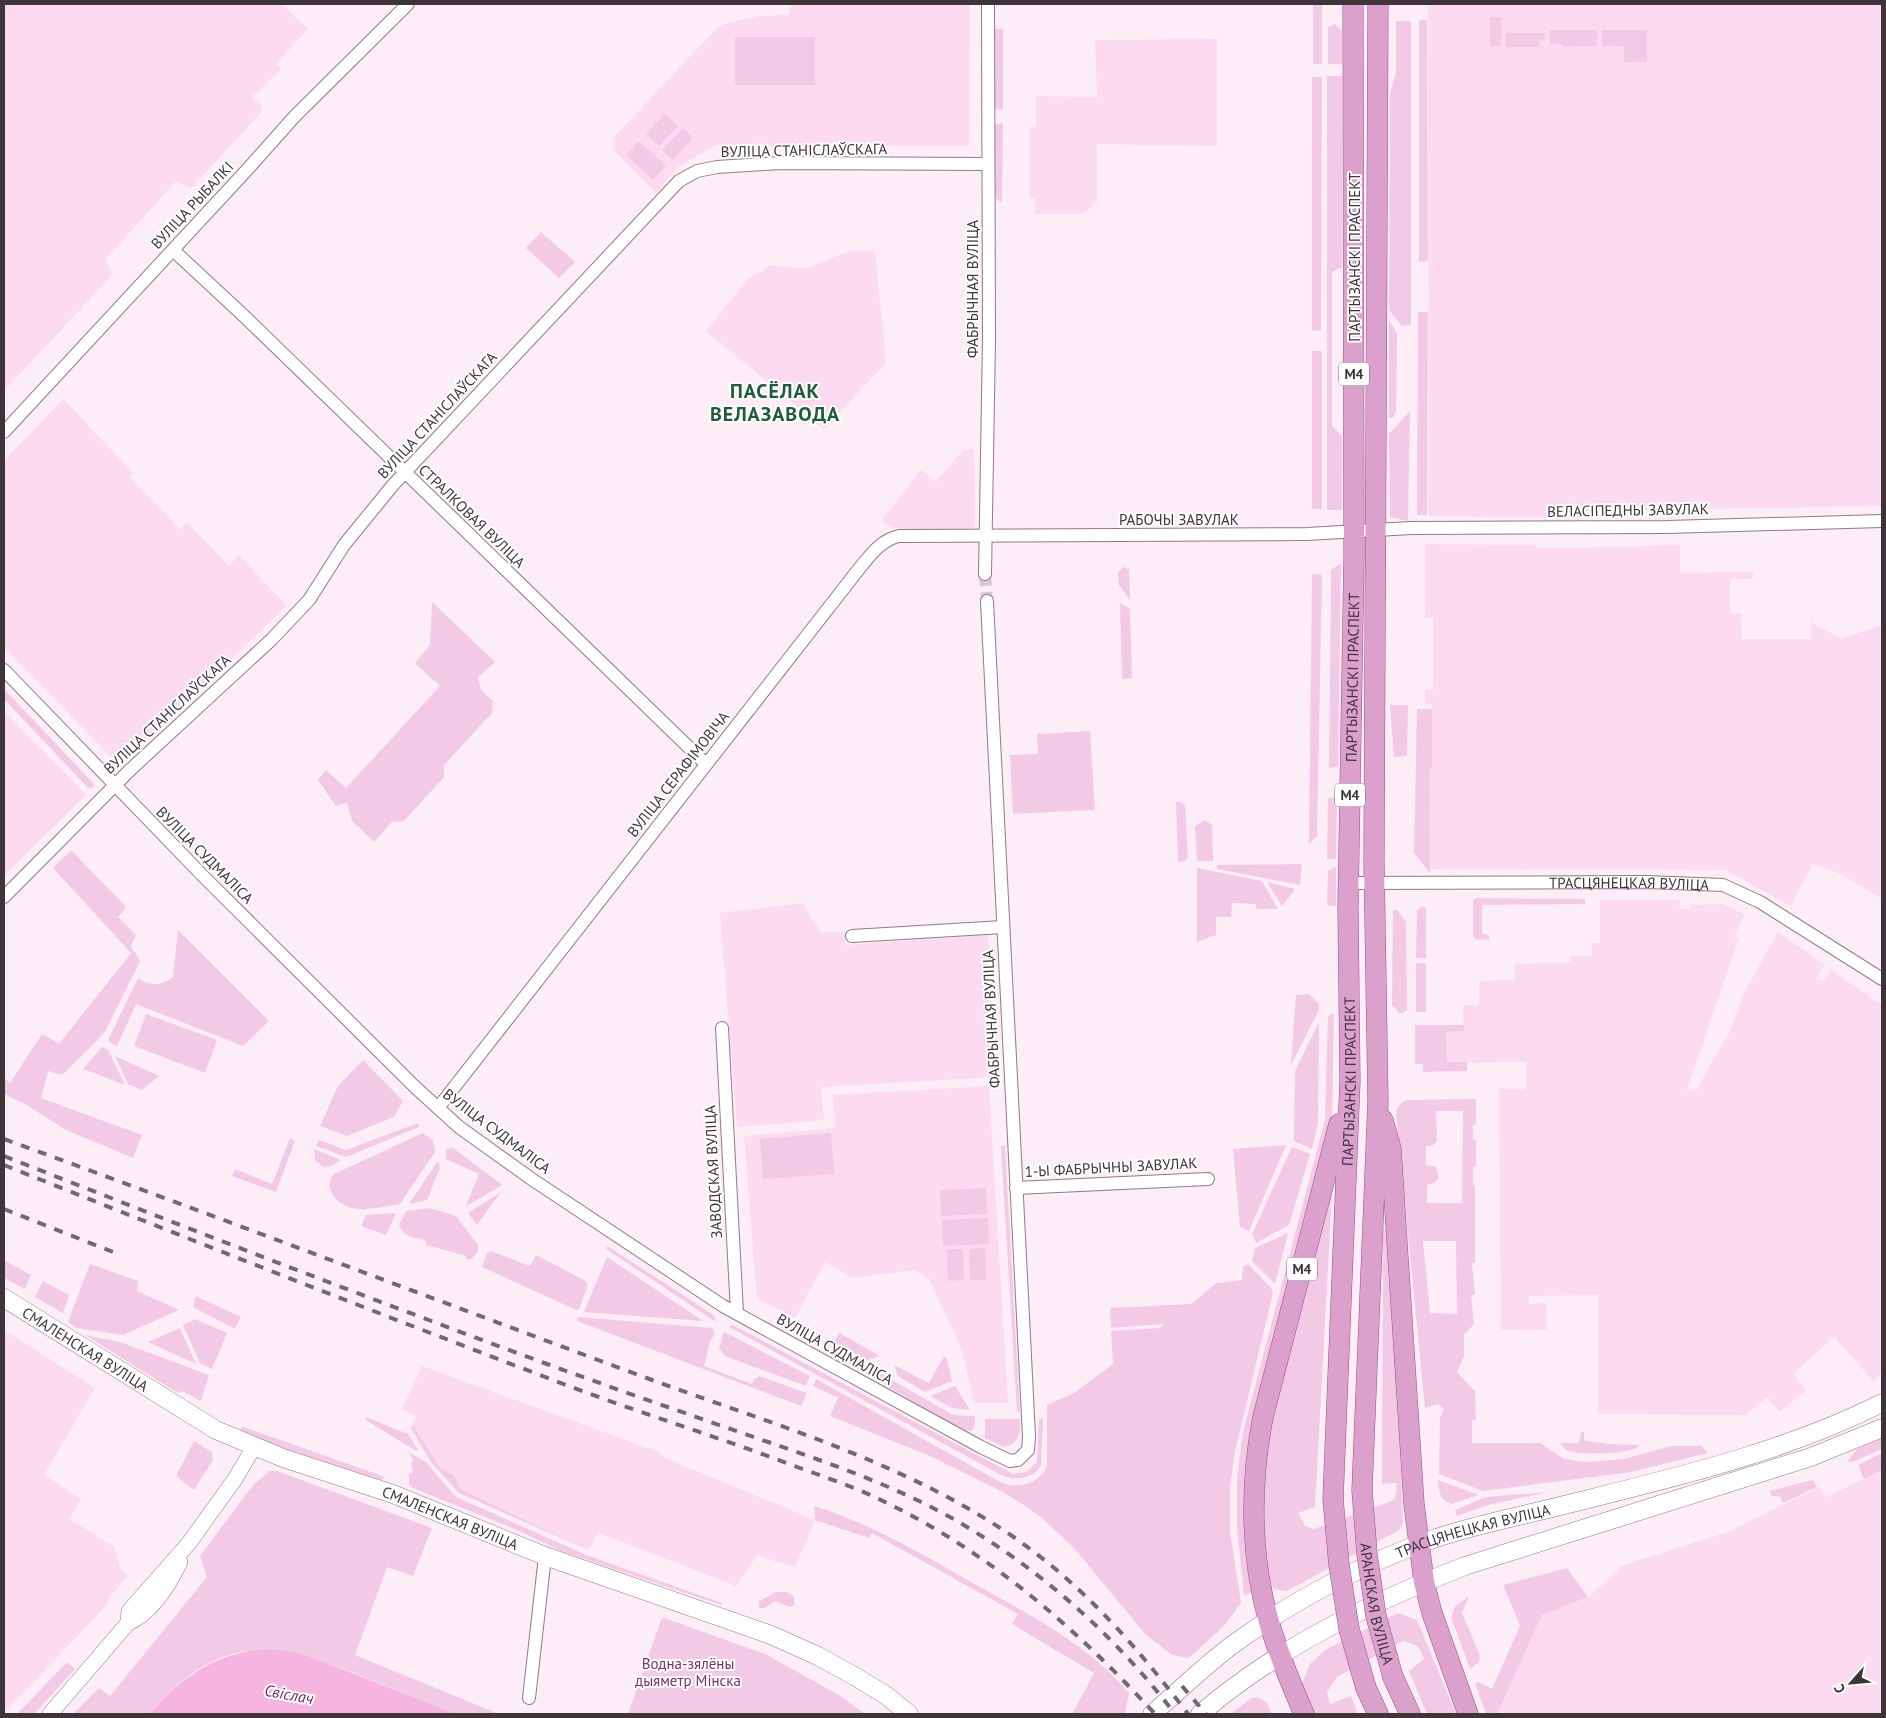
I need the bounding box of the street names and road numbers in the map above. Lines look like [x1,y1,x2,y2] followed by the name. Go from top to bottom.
[721,139,888,161] street label: ВУЛІЦА СТАНІСЛАЎСКАГА
[147,157,237,253] street label: ВУЛІЦА РЫБАЛКІ
[1345,172,1364,342] street label: ПАРТЫЗАНСКІ ПРАСПЕКТ
[963,220,982,358] street label: ФАБРЫЧНАЯ ВУЛІЦА
[373,347,501,482] street label: ВУЛІЦА СТАНІСЛАЎСКАГА
[1339,362,1369,386] road number: М4
[415,460,529,572] street label: СТРАЛКОВАЯ ВУЛІЦА
[1547,499,1709,521] street label: ВЕЛАСІПЕДНЫ ЗАВУЛАК
[1119,510,1239,529] street label: РАБОЧЫ ЗАВУЛАК
[1341,592,1363,762] street label: ПАРТЫЗАНСКІ ПРАСПЕКТ
[100,650,235,778] street label: ВУЛІЦА СТАНІСЛАЎСКАГА
[623,707,733,841] street label: ВУЛІЦА СЕРАФІМОВІЧА
[1335,784,1365,806] road number: М4
[152,802,258,908] street label: ВУЛІЦА СУДМАЛІСА
[1549,872,1710,894] street label: ТРАСЦЯНЕЦКАЯ ВУЛІЦА
[978,949,1004,1088] street label: ФАБРЫЧНАЯ ВУЛІЦА
[1337,996,1360,1166] street label: ПАРТЫЗАНСКІ ПРАСПЕКТ
[439,1084,555,1178] street label: ВУЛІЦА СУДМАЛІСА
[700,1105,726,1239] street label: ЗАВОДСКАЯ ВУЛІЦА
[1024,1153,1198,1181] street label: 1-Ы ФАБРЫЧНЫ ЗАВУЛАК
[1287,1258,1317,1280] road number: М4
[19,1302,152,1395] street label: СМАЛЕНСКАЯ ВУЛІЦА
[774,1309,897,1389] street label: ВУЛІЦА СУДМАЛІСА
[380,1482,521,1554] street label: СМАЛЕНСКАЯ ВУЛІЦА
[1392,1499,1552,1562] street label: ТРАСЦЯНЕЦКАЯ ВУЛІЦА
[1357,1542,1399,1667] street label: АРАНСКАЯ ВУЛІЦА

